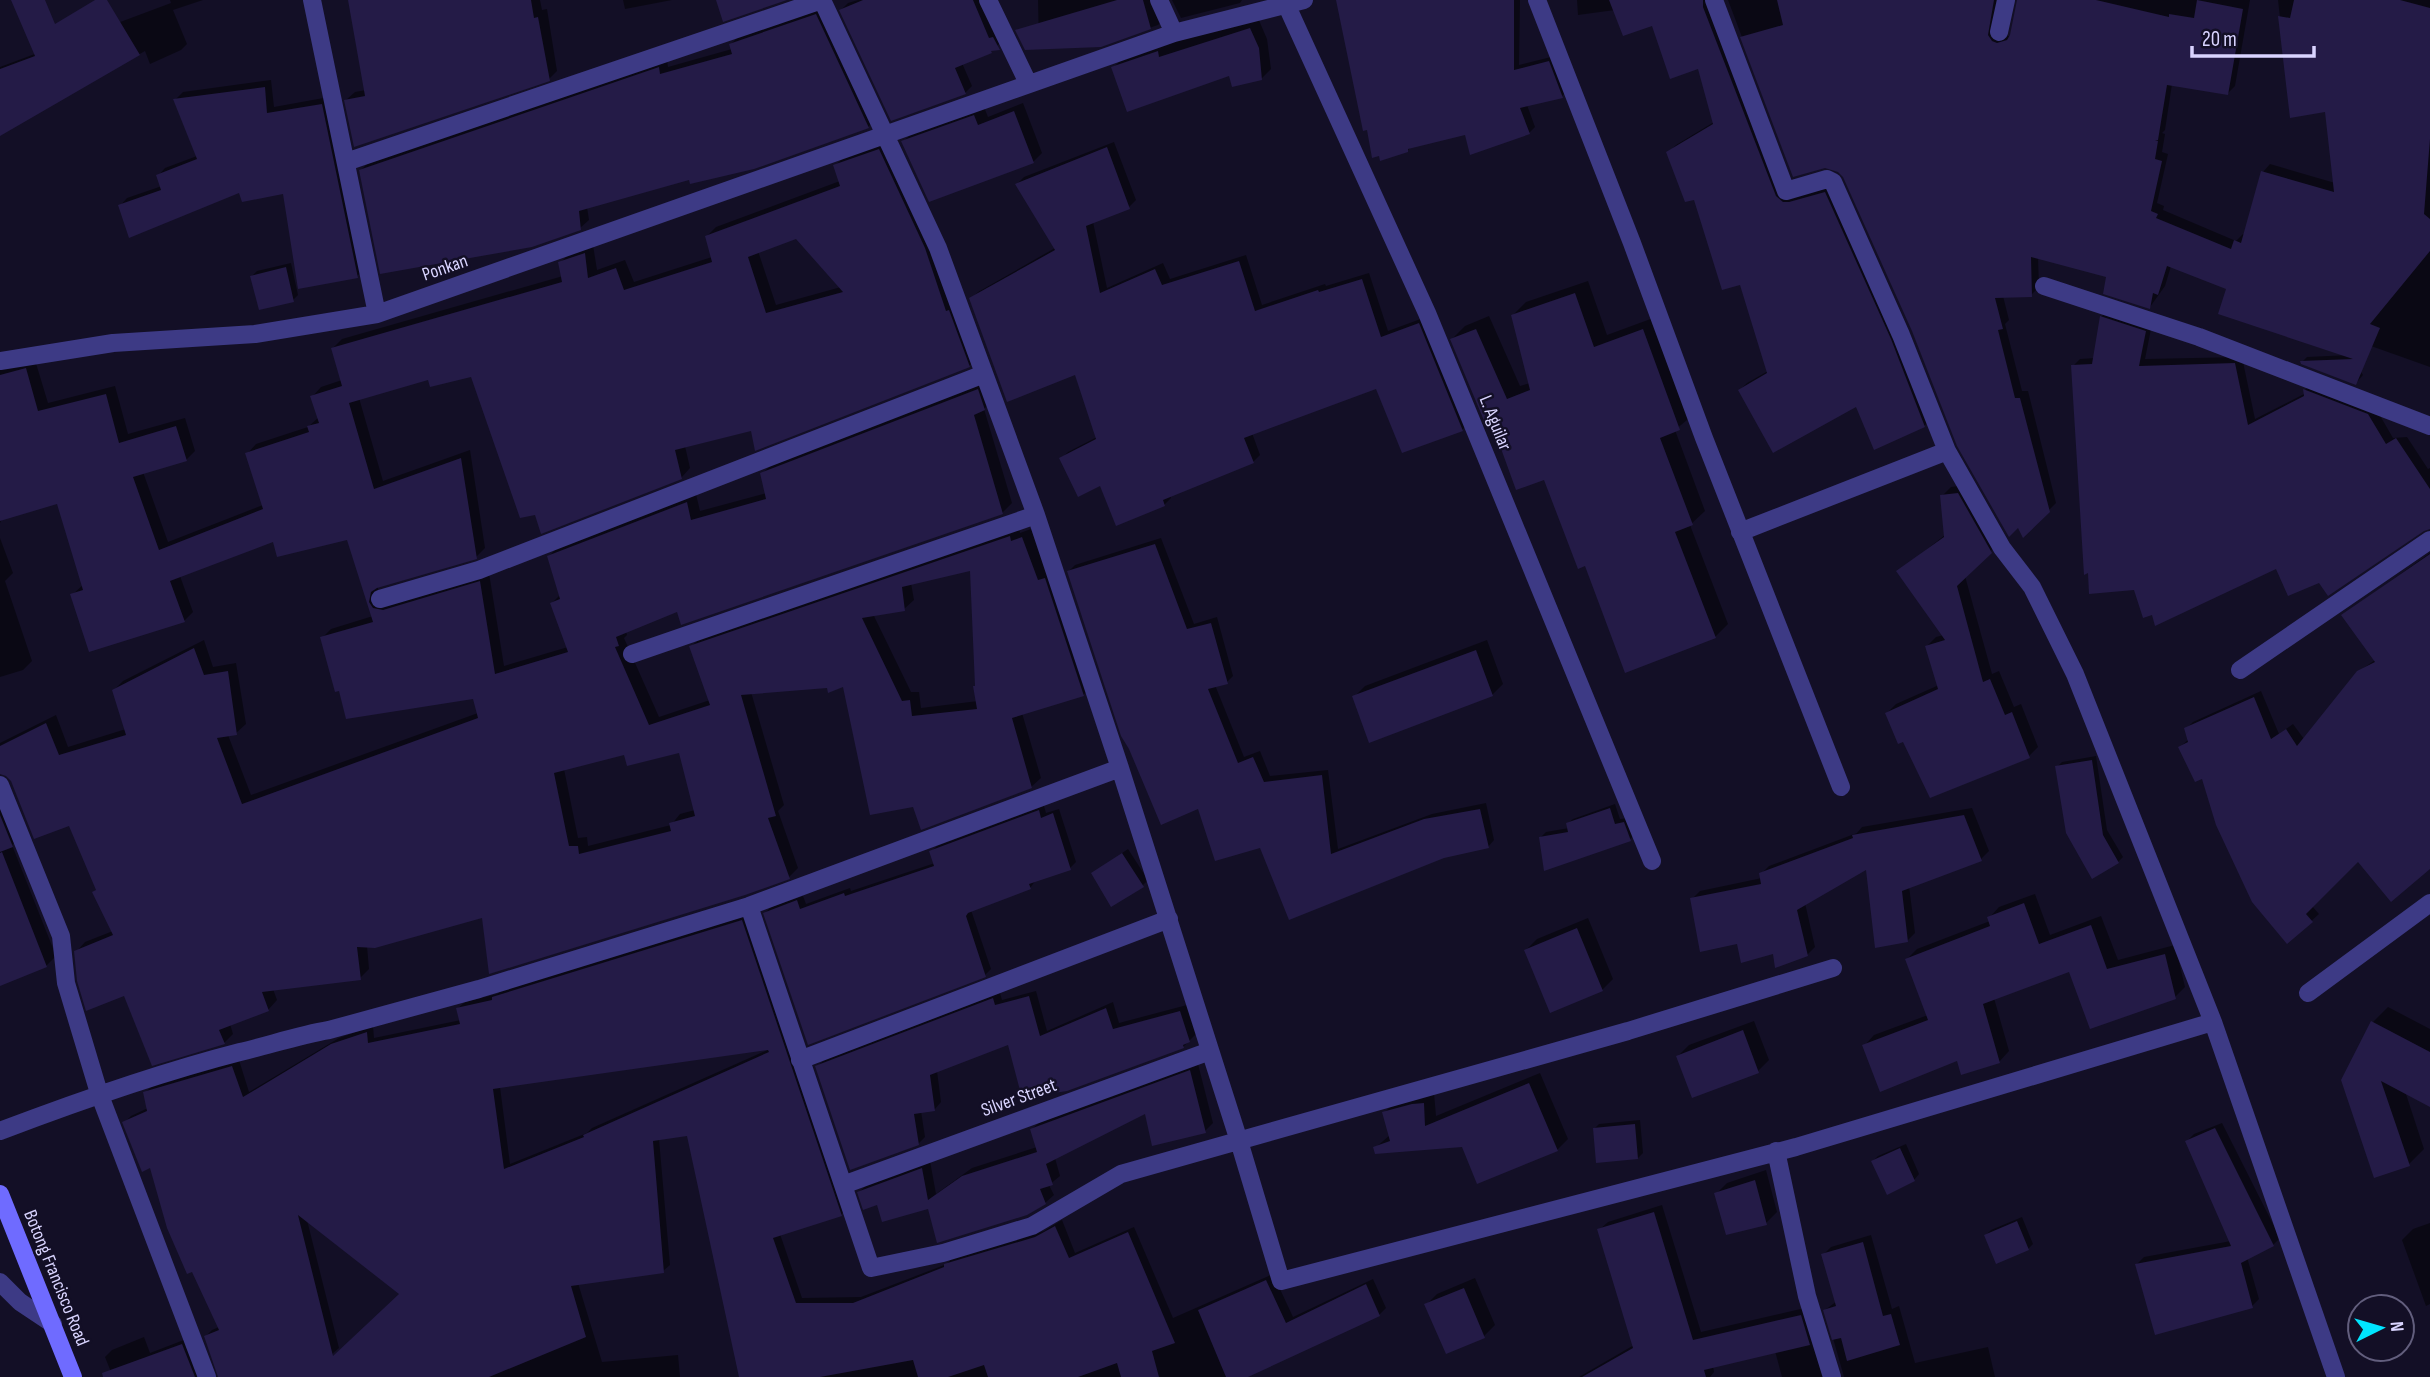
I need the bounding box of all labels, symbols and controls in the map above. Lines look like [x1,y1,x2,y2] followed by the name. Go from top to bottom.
[2192,14,2314,58] scale bar
[2202,27,2237,52] text: 20 m
[419,250,471,286] street label: Ponkan
[1474,392,1517,454] street label: L. Aguilar
[978,1074,1060,1122] street label: Silver Street
[18,1207,94,1349] street label: Botong Francisco Road
[2346,1293,2416,1363] north arrow
[2385,1321,2408,1333] text: N

